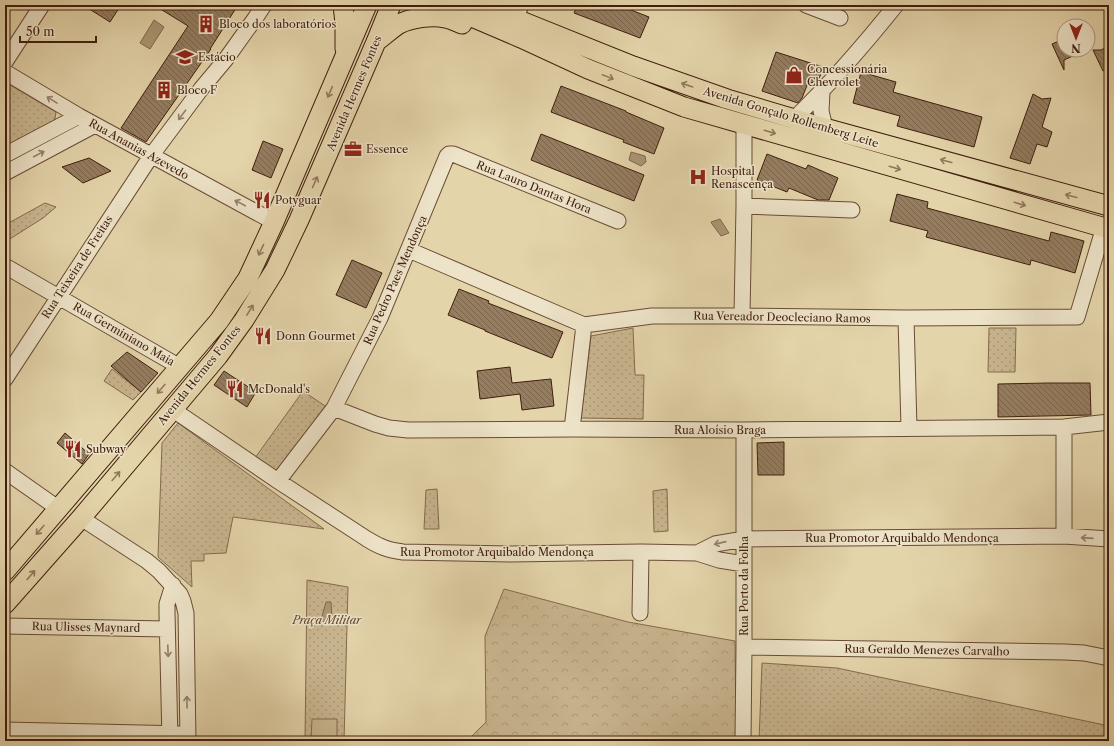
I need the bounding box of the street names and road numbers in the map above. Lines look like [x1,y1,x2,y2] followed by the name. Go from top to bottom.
[323,33,385,154] street label: Avenida Hermes Fontes
[701,83,880,150] street label: Avenida Gonçalo Rollemberg Leite
[87,116,192,182] street label: Rua Ananias Azevedo
[475,158,594,217] street label: Rua Lauro Dantas Hora
[38,213,116,321] street label: Rua Teixeira de Freitas
[360,213,430,347] street label: Rua Pedro Paes Mendonça
[71,299,178,369] street label: Rua Germiniano Maia
[693,308,871,326] street label: Rua Vereador Deocleciano Ramos
[154,322,244,428] street label: Avenida Hermes Fontes
[674,423,766,437] street label: Rua Aloísio Braga
[805,531,999,545] street label: Rua Promotor Arquibaldo Mendonça
[737,536,751,636] street label: Rua Porto da Folha
[400,545,594,559] street label: Rua Promotor Arquibaldo Mendonça
[32,619,141,635] street label: Rua Ulisses Maynard
[844,642,1010,658] street label: Rua Geraldo Menezes Carvalho

